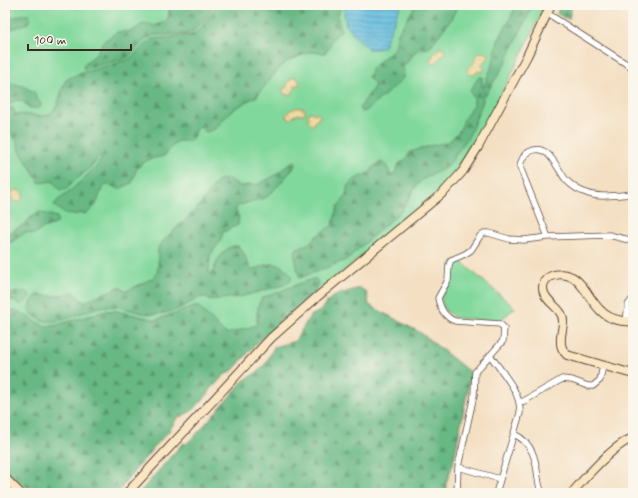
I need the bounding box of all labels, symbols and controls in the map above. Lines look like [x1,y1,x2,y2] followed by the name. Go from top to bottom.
[28,26,131,52] scale bar
[34,33,66,49] text: 100 m

